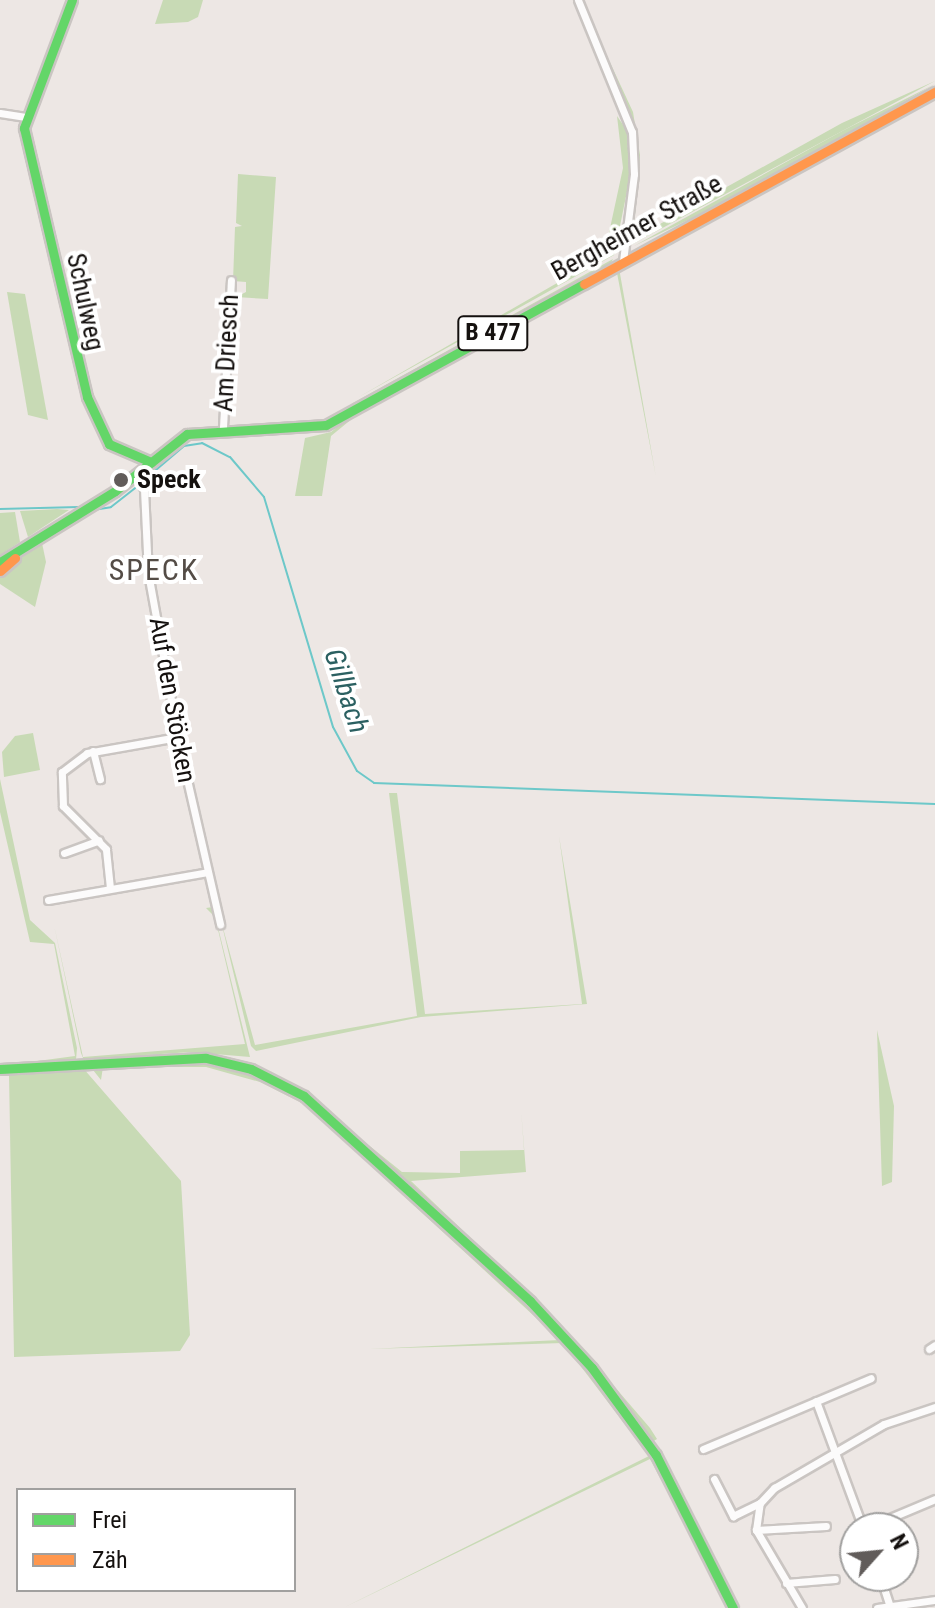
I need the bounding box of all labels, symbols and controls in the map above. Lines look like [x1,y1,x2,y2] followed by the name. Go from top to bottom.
[546,168,728,288] street label: Bergheimer Straße
[60,251,110,353] street label: Schulweg
[208,293,246,413] street label: Am Driesch
[457,313,529,353] road number: B 477
[137,464,201,496] place label: Speck
[112,471,130,489] marker: Speck
[109,552,199,588] district label: SPECK
[142,615,202,785] street label: Auf den Stöcken
[317,645,375,737] water label: Gillbach
[16,1488,296,1592] legend
[92,1506,127,1534] text: Frei
[839,1512,919,1592] north arrow
[885,1530,913,1553] text: N
[92,1546,128,1574] text: Zäh

